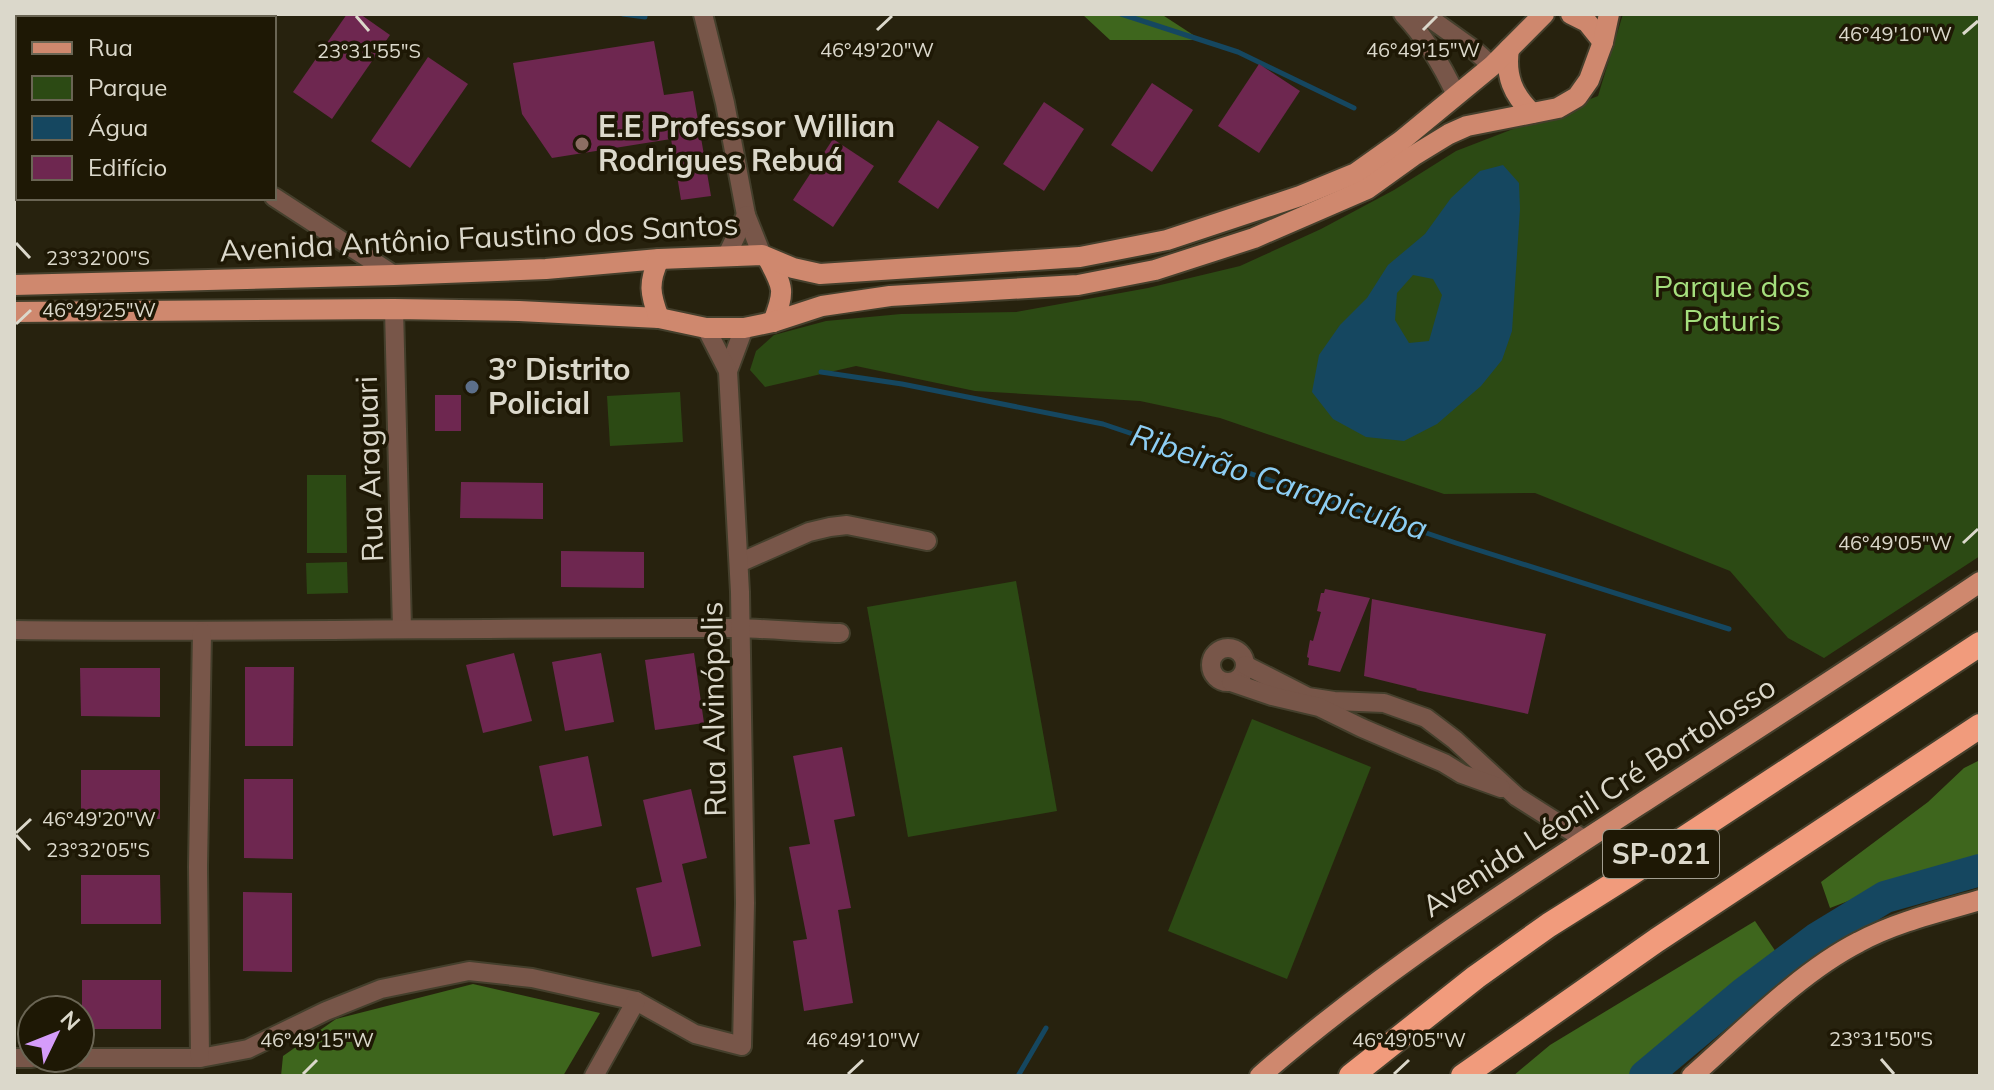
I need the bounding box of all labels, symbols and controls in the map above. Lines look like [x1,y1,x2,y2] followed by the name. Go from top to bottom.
[16,16,276,200] legend
[1838,21,1952,46] text: 46°49'10"W
[88,32,133,62] text: Rua
[820,37,934,62] text: 46°49'20"W
[1366,37,1480,62] text: 46°49'15"W
[317,38,421,63] text: 23°31'55"S
[88,72,167,102] text: Parque
[598,107,895,179] place label: E.E Professor Willian Rodrigues Rebuá
[88,112,148,142] text: Água
[573,135,591,153] marker: E.E Professor Willian Rodrigues Rebuá
[88,152,167,182] text: Edifício
[219,204,739,270] street label: Avenida Antônio Faustino dos Santos
[46,245,150,270] text: 23°32'00"S
[1654,267,1810,339] park label: Parque dos Paturis
[42,297,156,322] text: 46°49'25"W
[488,350,630,422] place label: 3º Distrito Policial
[347,375,391,563] street label: Rua Araguari
[463,378,481,396] marker: 3º Distrito Policial
[1126,414,1433,548] water label: Ribeirão Carapicuíba
[1838,530,1952,555] text: 46°49'05"W
[692,601,734,817] street label: Rua Alvinópolis
[1414,667,1783,925] street label: Avenida Léonil Cré Bortolosso
[42,806,156,831] text: 46°49'20"W
[1603,830,1719,878] road number: SP-021
[46,837,150,862] text: 23°32'05"S
[16,994,96,1074] north arrow
[55,1005,87,1036] text: N
[1829,1026,1933,1051] text: 23°31'50"S
[260,1027,374,1052] text: 46°49'15"W
[806,1027,920,1052] text: 46°49'10"W
[1352,1027,1466,1052] text: 46°49'05"W

